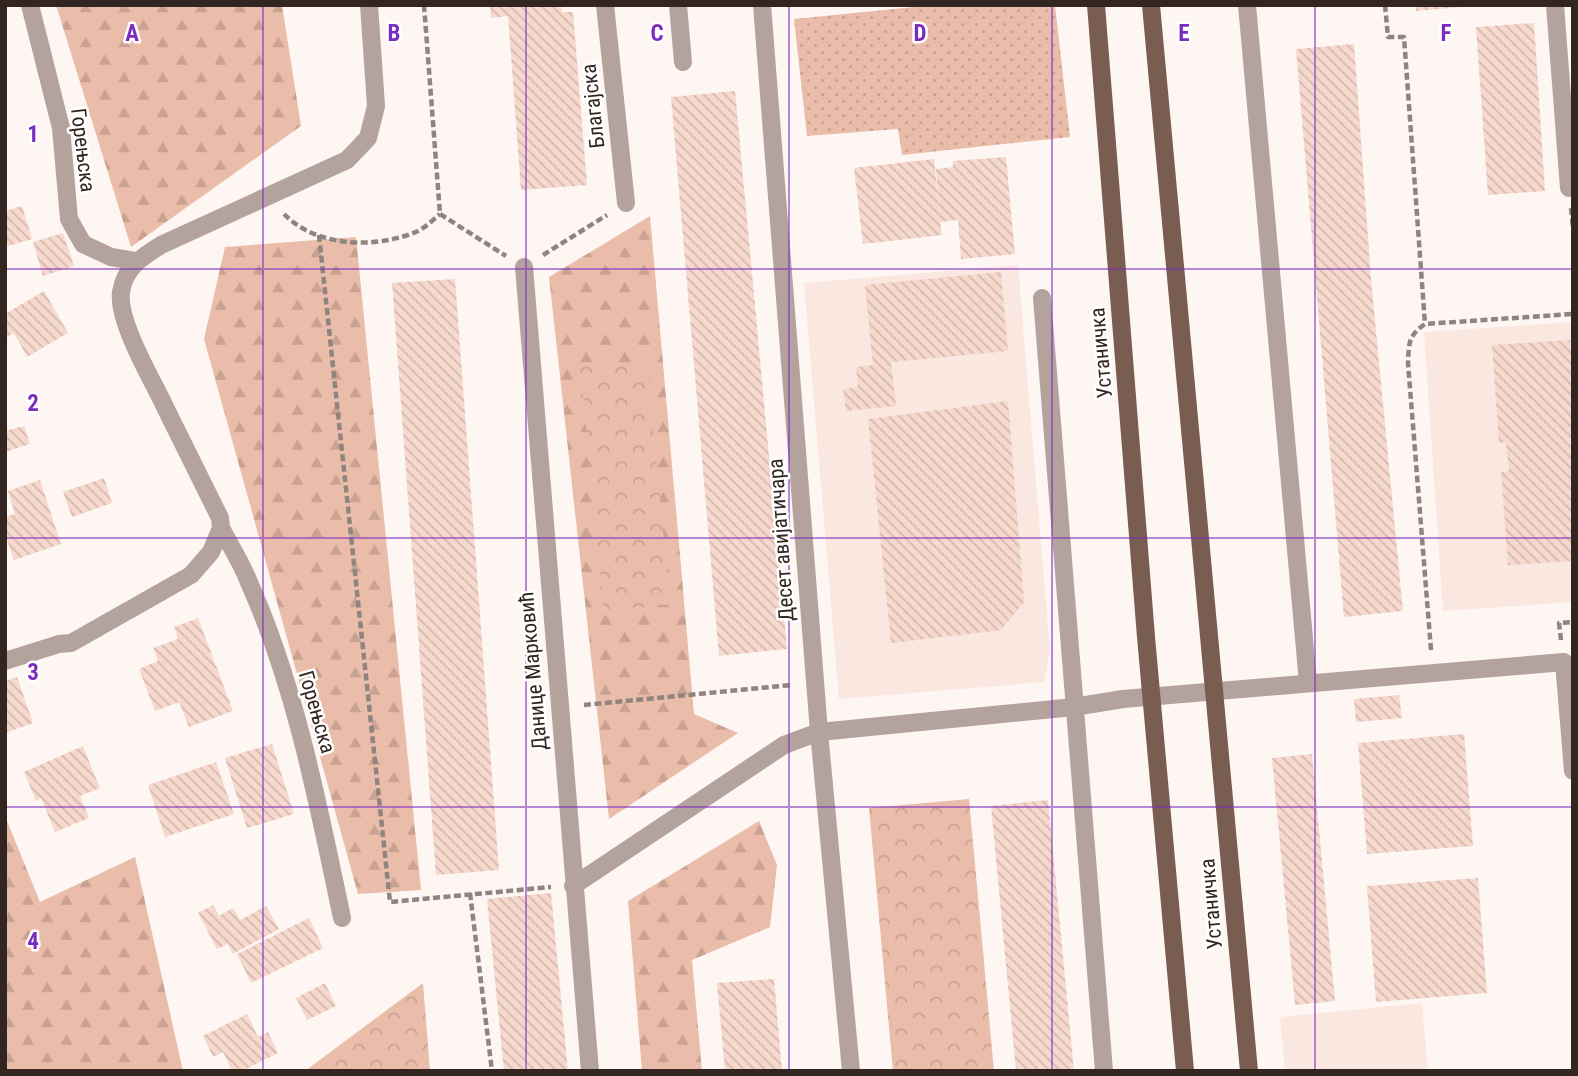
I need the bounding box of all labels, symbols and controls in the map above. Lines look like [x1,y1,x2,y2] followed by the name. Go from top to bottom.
[125,20,139,47] text: A
[388,20,400,47] text: B
[650,20,664,47] text: C
[914,20,927,47] text: D
[1178,20,1190,47] text: E
[1441,20,1452,47] text: F
[577,63,609,149] street label: Благајска
[66,107,100,193] street label: Горењска
[27,121,39,148] text: 1
[1085,307,1117,399] street label: Устаничка
[27,390,39,417] text: 2
[763,458,799,622] street label: Десет авијатичара
[514,591,552,751] street label: Данице Марковић
[27,659,39,686] text: 3
[294,668,340,756] street label: Горењска
[1195,858,1227,950] street label: Устаничка
[27,928,39,955] text: 4

